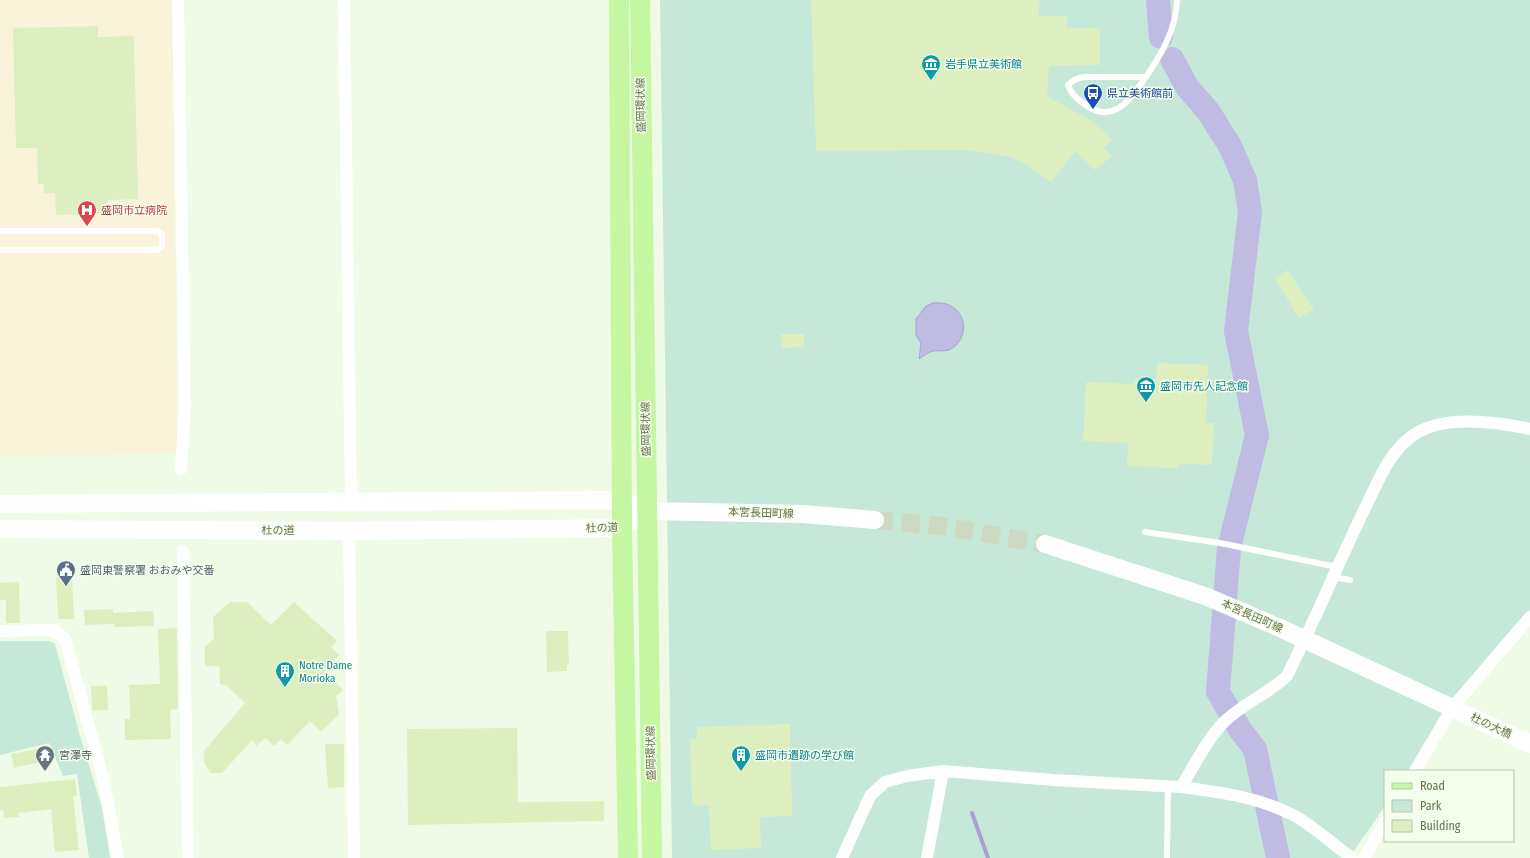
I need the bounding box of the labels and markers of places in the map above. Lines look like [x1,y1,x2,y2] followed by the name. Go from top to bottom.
[920,53,942,81] museum icon: 岩手県立美術館
[945,58,1022,71] place label: 岩手県立美術館
[1082,82,1104,110] bus stop icon: 県立美術館前
[1107,87,1173,100] place label: 県立美術館前
[76,199,98,227] hospital icon: 盛岡市立病院
[101,204,167,217] place label: 盛岡市立病院
[1135,375,1157,403] museum icon: 盛岡市先人記念館
[1160,380,1248,393] place label: 盛岡市先人記念館
[55,559,77,587] public building icon: 盛岡東警察署 おおみや交番
[80,564,215,577] place label: 盛岡東警察署 おおみや交番
[299,659,352,685] place label: Notre Dame Morioka
[274,660,296,688] building icon: Notre Dame Morioka
[34,744,56,772] temple icon: 宮澤寺
[730,744,752,772] building icon: 盛岡市遺跡の学び館
[59,749,92,762] place label: 宮澤寺
[755,749,854,762] place label: 盛岡市遺跡の学び館

